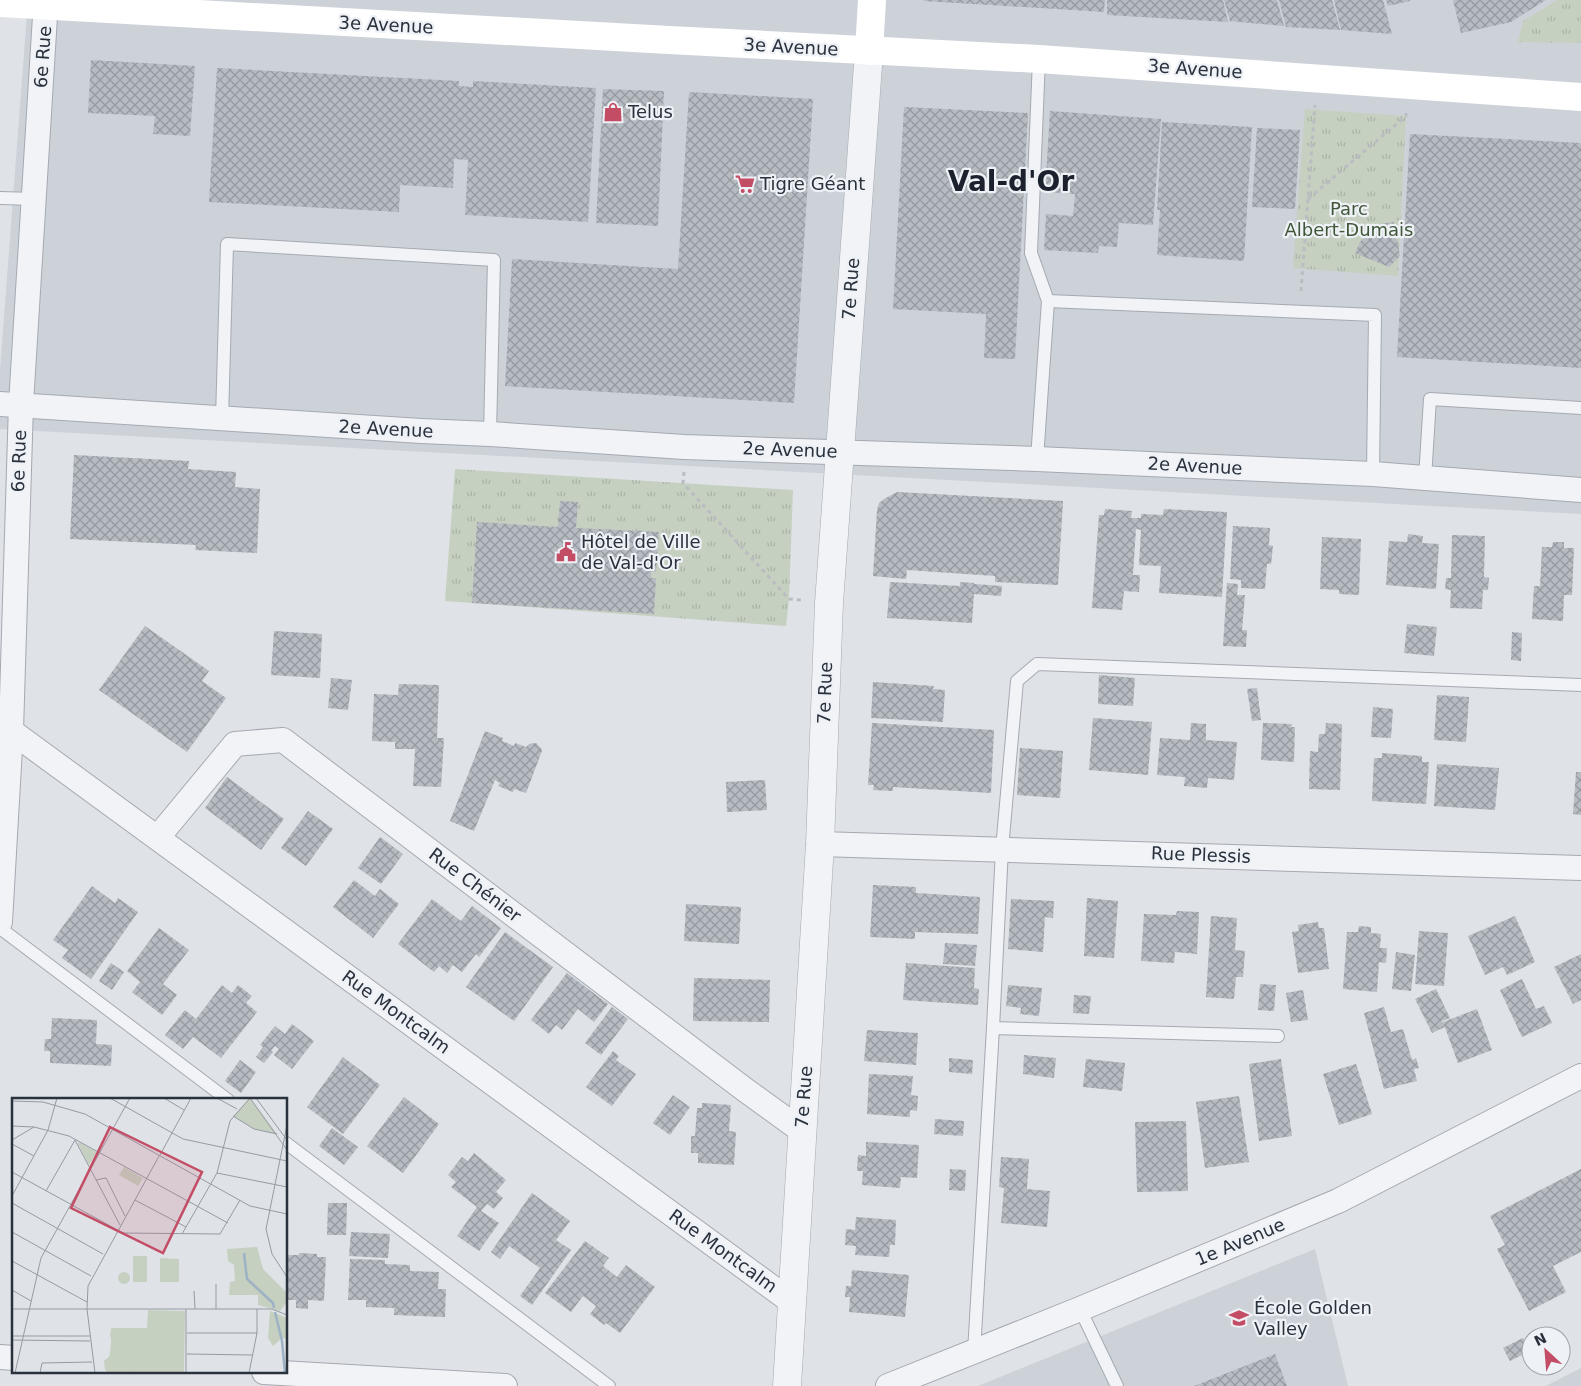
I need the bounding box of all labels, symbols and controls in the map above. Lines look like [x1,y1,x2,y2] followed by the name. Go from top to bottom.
[338,12,434,37] street label: 3e Avenue
[30,25,55,89] street label: 6e Rue
[743,34,839,59] street label: 3e Avenue
[1147,55,1243,82] street label: 3e Avenue
[602,101,624,123] shop icon: Telus
[627,101,673,122] place label: Telus
[948,165,1074,198] district label: Val-d'Or
[734,173,756,195] supermarket icon: Tigre Géant
[759,173,865,194] place label: Tigre Géant
[1285,198,1413,240] park label: Parc Albert-Dumais
[838,257,863,321] street label: 7e Rue
[338,416,434,441] street label: 2e Avenue
[7,429,30,493] street label: 6e Rue
[742,437,838,462] street label: 2e Avenue
[1147,453,1243,478] street label: 2e Avenue
[581,531,701,573] place label: Hôtel de Ville de Val-d'Or
[555,541,577,563] public building icon: Hôtel de Ville de Val-d'Or
[813,661,836,725] street label: 7e Rue
[1151,842,1251,867] street label: Rue Plessis
[425,843,526,926] street label: Rue Chénier
[338,965,454,1058] street label: Rue Montcalm
[791,1065,816,1129] street label: 7e Rue
[12,1098,288,1374] inset map
[665,1204,781,1297] street label: Rue Montcalm
[1192,1213,1288,1270] street label: 1e Avenue
[1254,1297,1372,1339] place label: École Golden Valley
[1228,1307,1250,1329] school or university icon: École Golden Valley
[1521,1326,1571,1376] north arrow
[1532,1330,1549,1349] text: N

